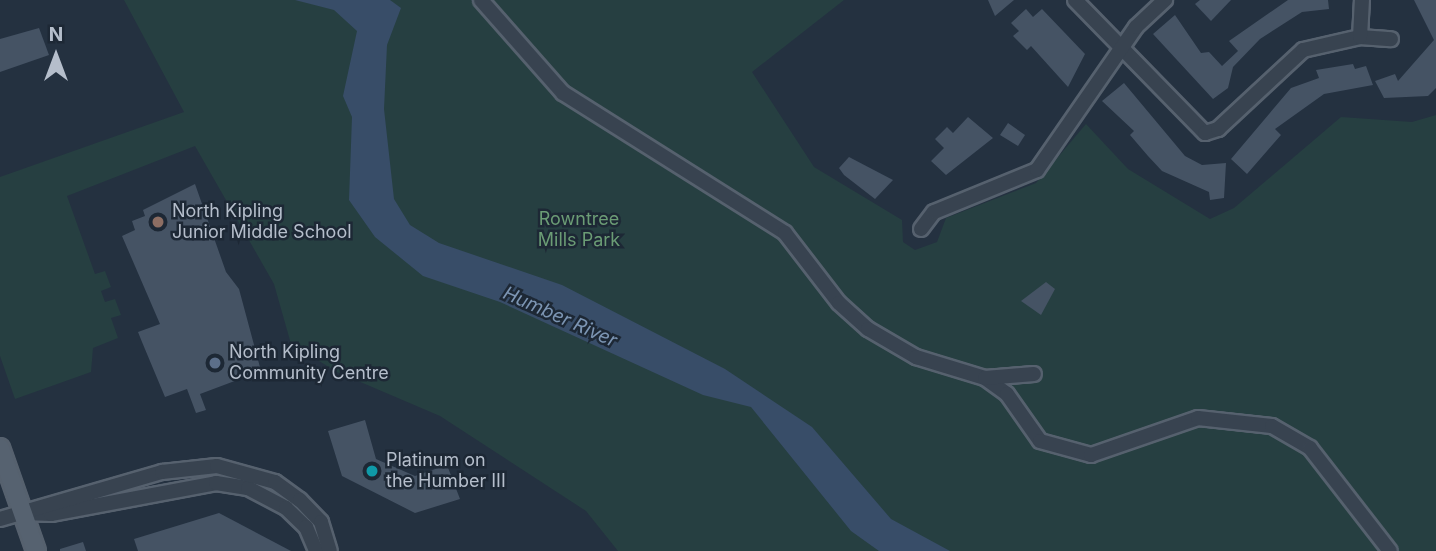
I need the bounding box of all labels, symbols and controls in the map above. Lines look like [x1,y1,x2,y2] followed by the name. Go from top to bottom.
[21,21,91,91] north arrow
[49,23,63,46] text: N
[172,201,352,244] place label: North Kipling Junior Middle School
[538,209,620,252] park label: Rowntree Mills Park
[150,214,166,230] marker: North Kipling Junior Middle School
[499,282,621,352] water label: Humber River
[229,342,389,384] place label: North Kipling Community Centre
[207,355,223,371] marker: North Kipling Community Centre
[386,450,506,492] place label: Platinum on the Humber III
[364,463,380,479] marker: Platinum on the Humber III

